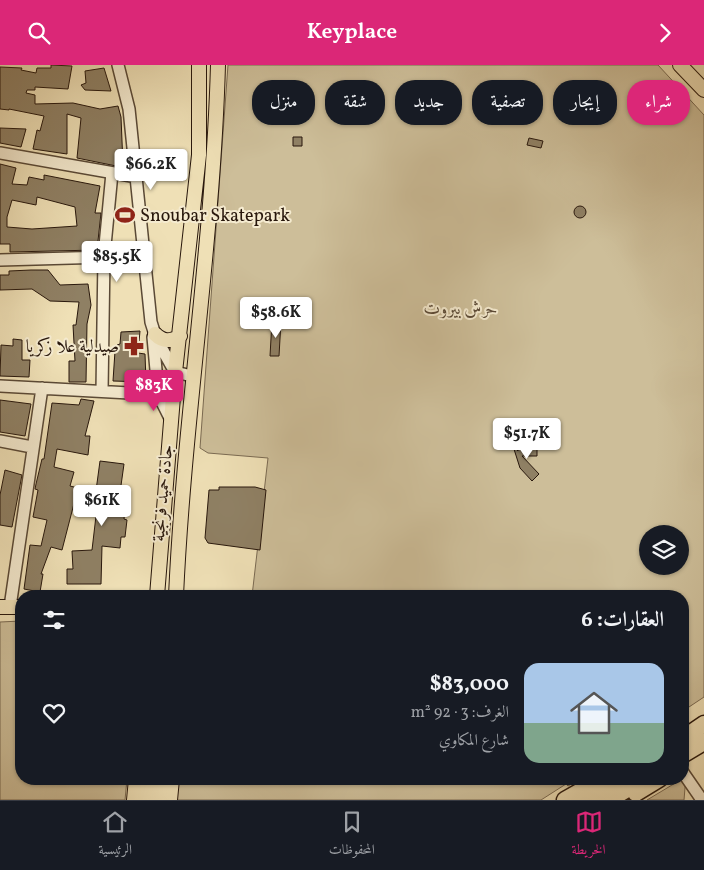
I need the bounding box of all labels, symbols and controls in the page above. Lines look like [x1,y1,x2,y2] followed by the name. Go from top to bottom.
[307,17,397,48] text: Keyplace
[25,19,53,47] icon: search
[651,19,679,47] icon: forward
[252,80,315,125] chip: منزل
[325,80,385,125] chip: شقة
[395,80,462,125] chip: جديد
[472,80,543,125] chip: تصفية
[553,80,617,125] chip: إيجار
[627,80,690,125] chip: شراء
[110,149,192,191] pin: $66.2K
[126,154,176,176] text: $66.2K
[114,204,136,226] sports icon: Snoubar Skatepark
[140,204,290,229] place label: Snoubar Skatepark
[76,241,158,283] pin: $85.5K
[93,246,141,268] text: $85.5K
[235,297,317,339] pin: $58.6K
[424,297,498,322] park label: حرش بيروت
[251,302,301,324] text: $58.6K
[26,335,119,360] place label: صيدلية علا زكريا
[123,335,145,357] pharmacy icon: صيدلية علا زكريا
[124,369,184,412] pin: $83K
[135,375,173,397] text: $83K
[486,417,568,460] pin: $51.7K
[504,423,550,445] text: $51.7K
[147,444,180,543] street label: جادة حميد فرنجية
[72,485,132,527] pin: $61K
[84,490,120,512] text: $61K
[639,525,689,575] map controls
[639,525,689,575] button: layers
[40,606,68,634] icon: filters
[581,606,664,635] text: العقارات: 6
[430,670,509,699] text: $83,000
[564,683,624,743] icon: home
[40,699,68,727] icon: heart
[411,702,509,724] text: الغرف: 3 · 92 m²
[439,730,509,752] text: شارع المكاوي
[98,808,132,863] tab: الرئيسية
[329,808,375,863] tab: المحفوظات
[572,808,606,863] tab: الخريطة

